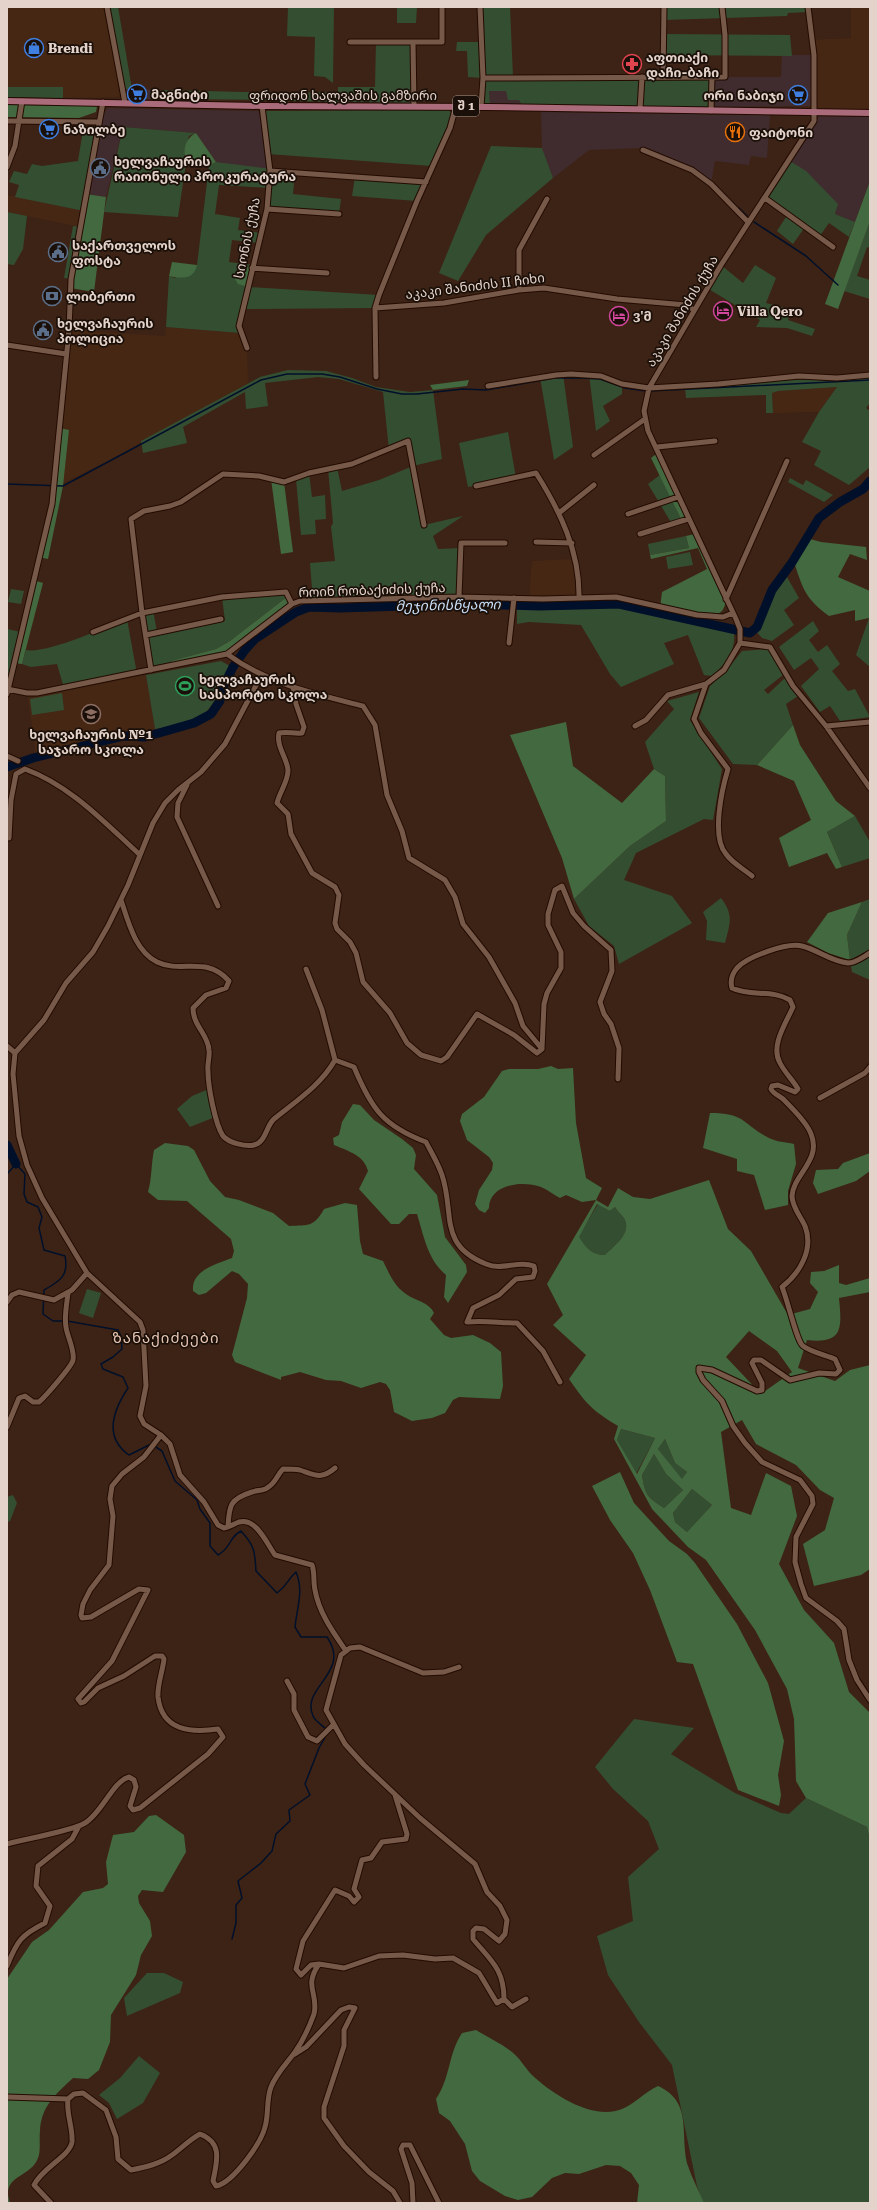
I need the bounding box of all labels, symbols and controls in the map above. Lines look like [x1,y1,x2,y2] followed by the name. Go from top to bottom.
[23,37,45,59] shop icon: Brendi
[48,41,93,56] place label: Brendi
[646,50,719,81] place label: აფთიაქი დაჩი-ბაჩი
[621,53,643,75] pharmacy icon: აფთიაქი დაჩი-ბაჩი
[126,83,148,105] supermarket icon: მაგნიტი
[787,84,809,106] supermarket icon: ორი ნაბიჯი
[151,87,208,102] place label: მაგნიტი
[249,88,437,104] street label: ფრიდონ ხალვაშის გამზირი
[703,88,784,103] place label: ორი ნაბიჯი
[453,96,479,116] road number: შ 1
[38,118,60,140] supermarket icon: ნაზილბე
[724,121,746,143] restaurant icon: ფაიტონი
[63,122,125,138] place label: ნაზილბე
[749,125,813,140] place label: ფაიტონი
[114,154,296,185] place label: ხელვაჩაურის რაიონული პროკურატურა
[89,157,111,179] public building icon: ხელვაჩაურის რაიონული პროკურატურა
[231,196,263,280] street label: სიონის ქუჩა
[72,238,176,268] place label: საქართველოს ფოსტა
[47,241,69,263] public building icon: საქართველოს ფოსტა
[643,253,721,369] street label: აკაკი შანიძის ქუჩა
[405,270,545,302] street label: აკაკი შანიძის II ჩიხი
[41,285,63,307] bank icon: ლიბერთი
[66,289,136,305] place label: ლიბერთი
[712,300,734,322] hotel icon: Villa Qero
[737,304,803,319] place label: Villa Qero
[608,305,630,327] hotel icon: 3'მ
[633,309,652,324] place label: 3'მ
[57,316,154,347] place label: ხელვაჩაურის პოლიცია
[32,319,54,341] public building icon: ხელვაჩაურის პოლიცია
[298,580,446,600] street label: როინ რობაქიძის ქუჩა
[395,596,502,615] water label: მეჯინისწყალი
[199,672,327,703] place label: ხელვაჩაურის სასპორტო სკოლა
[174,675,196,697] sports icon: ხელვაჩაურის სასპორტო სკოლა
[80,703,102,725] school or university icon: ხელვაჩაურის №1 საჯარო სკოლა
[29,727,153,758] place label: ხელვაჩაურის №1 საჯარო სკოლა
[112,1329,220,1347] district label: ზანაქიძეები

